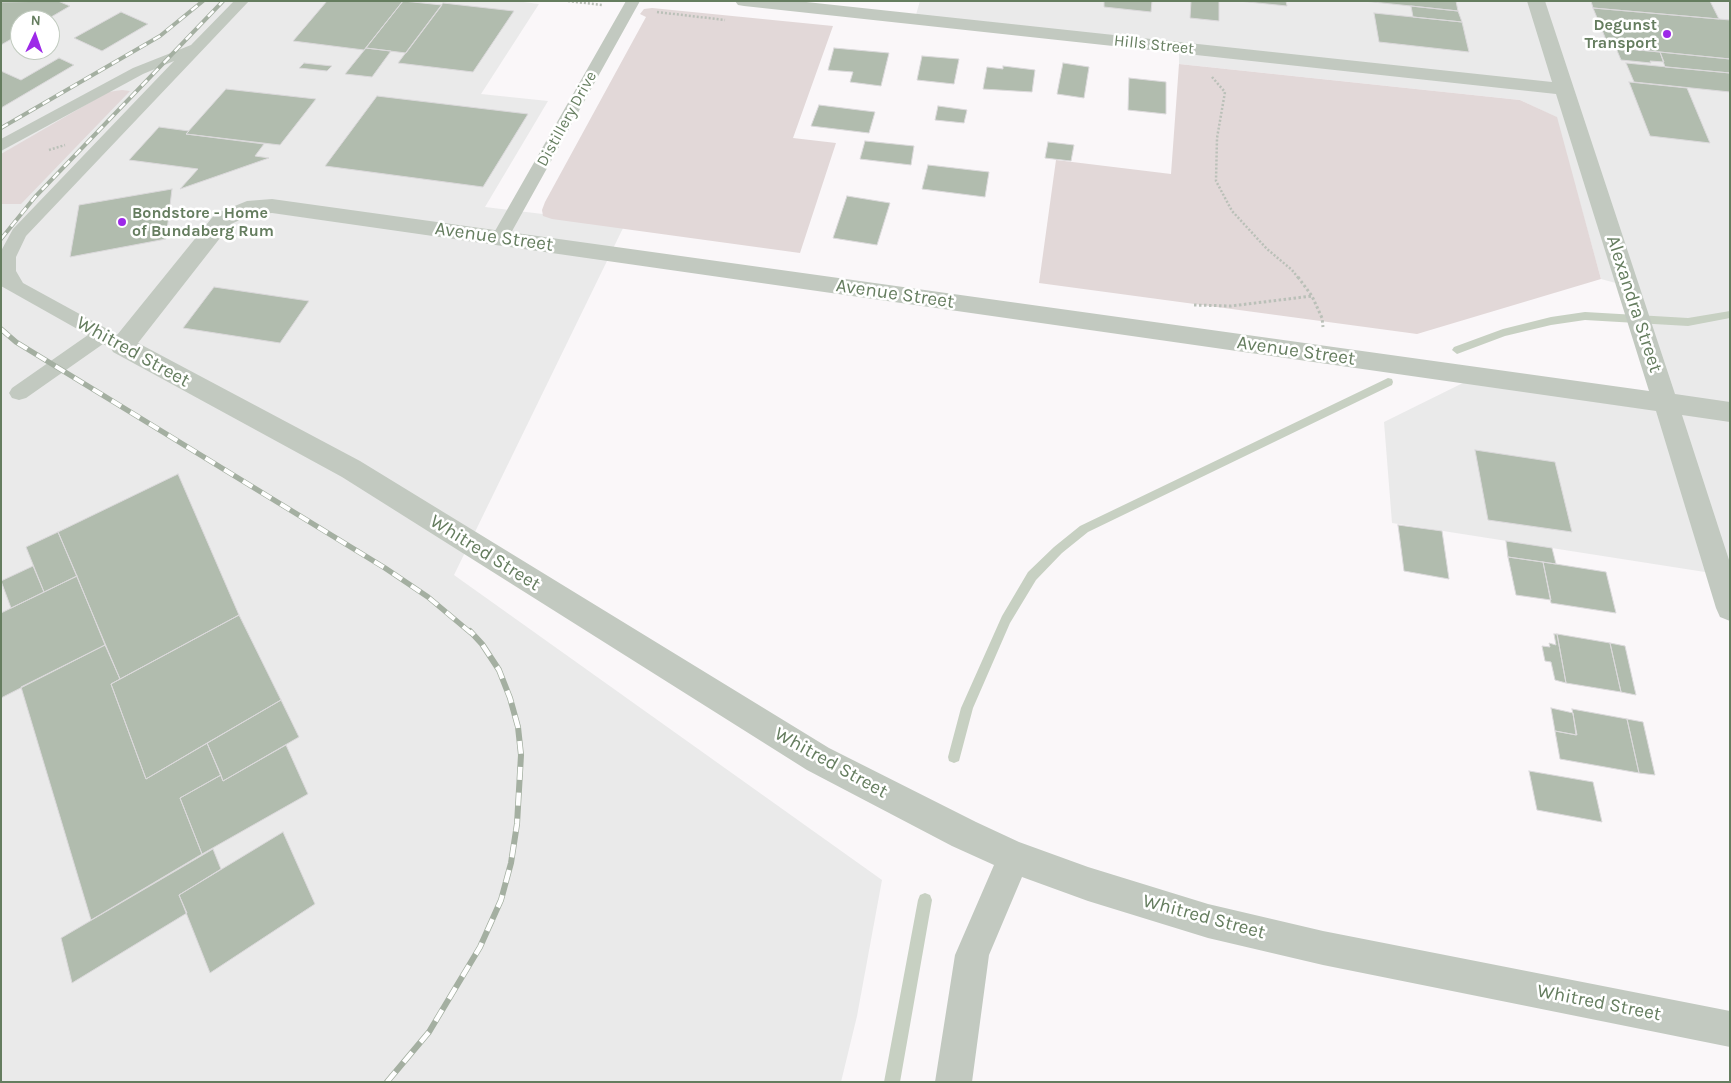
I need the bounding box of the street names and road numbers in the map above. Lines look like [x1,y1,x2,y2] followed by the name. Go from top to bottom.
[1113,31,1195,59] street label: Hills Street
[533,68,601,170] street label: Distillery Drive
[433,217,555,257] street label: Avenue Street
[1601,233,1667,375] street label: Alexandra Street
[834,274,956,314] street label: Avenue Street
[72,312,194,392] street label: Whitred Street
[1235,331,1357,371] street label: Avenue Street
[426,510,544,596] street label: Whitred Street
[770,723,892,803] street label: Whitred Street
[1140,890,1268,944] street label: Whitred Street
[1535,980,1663,1026] street label: Whitred Street

